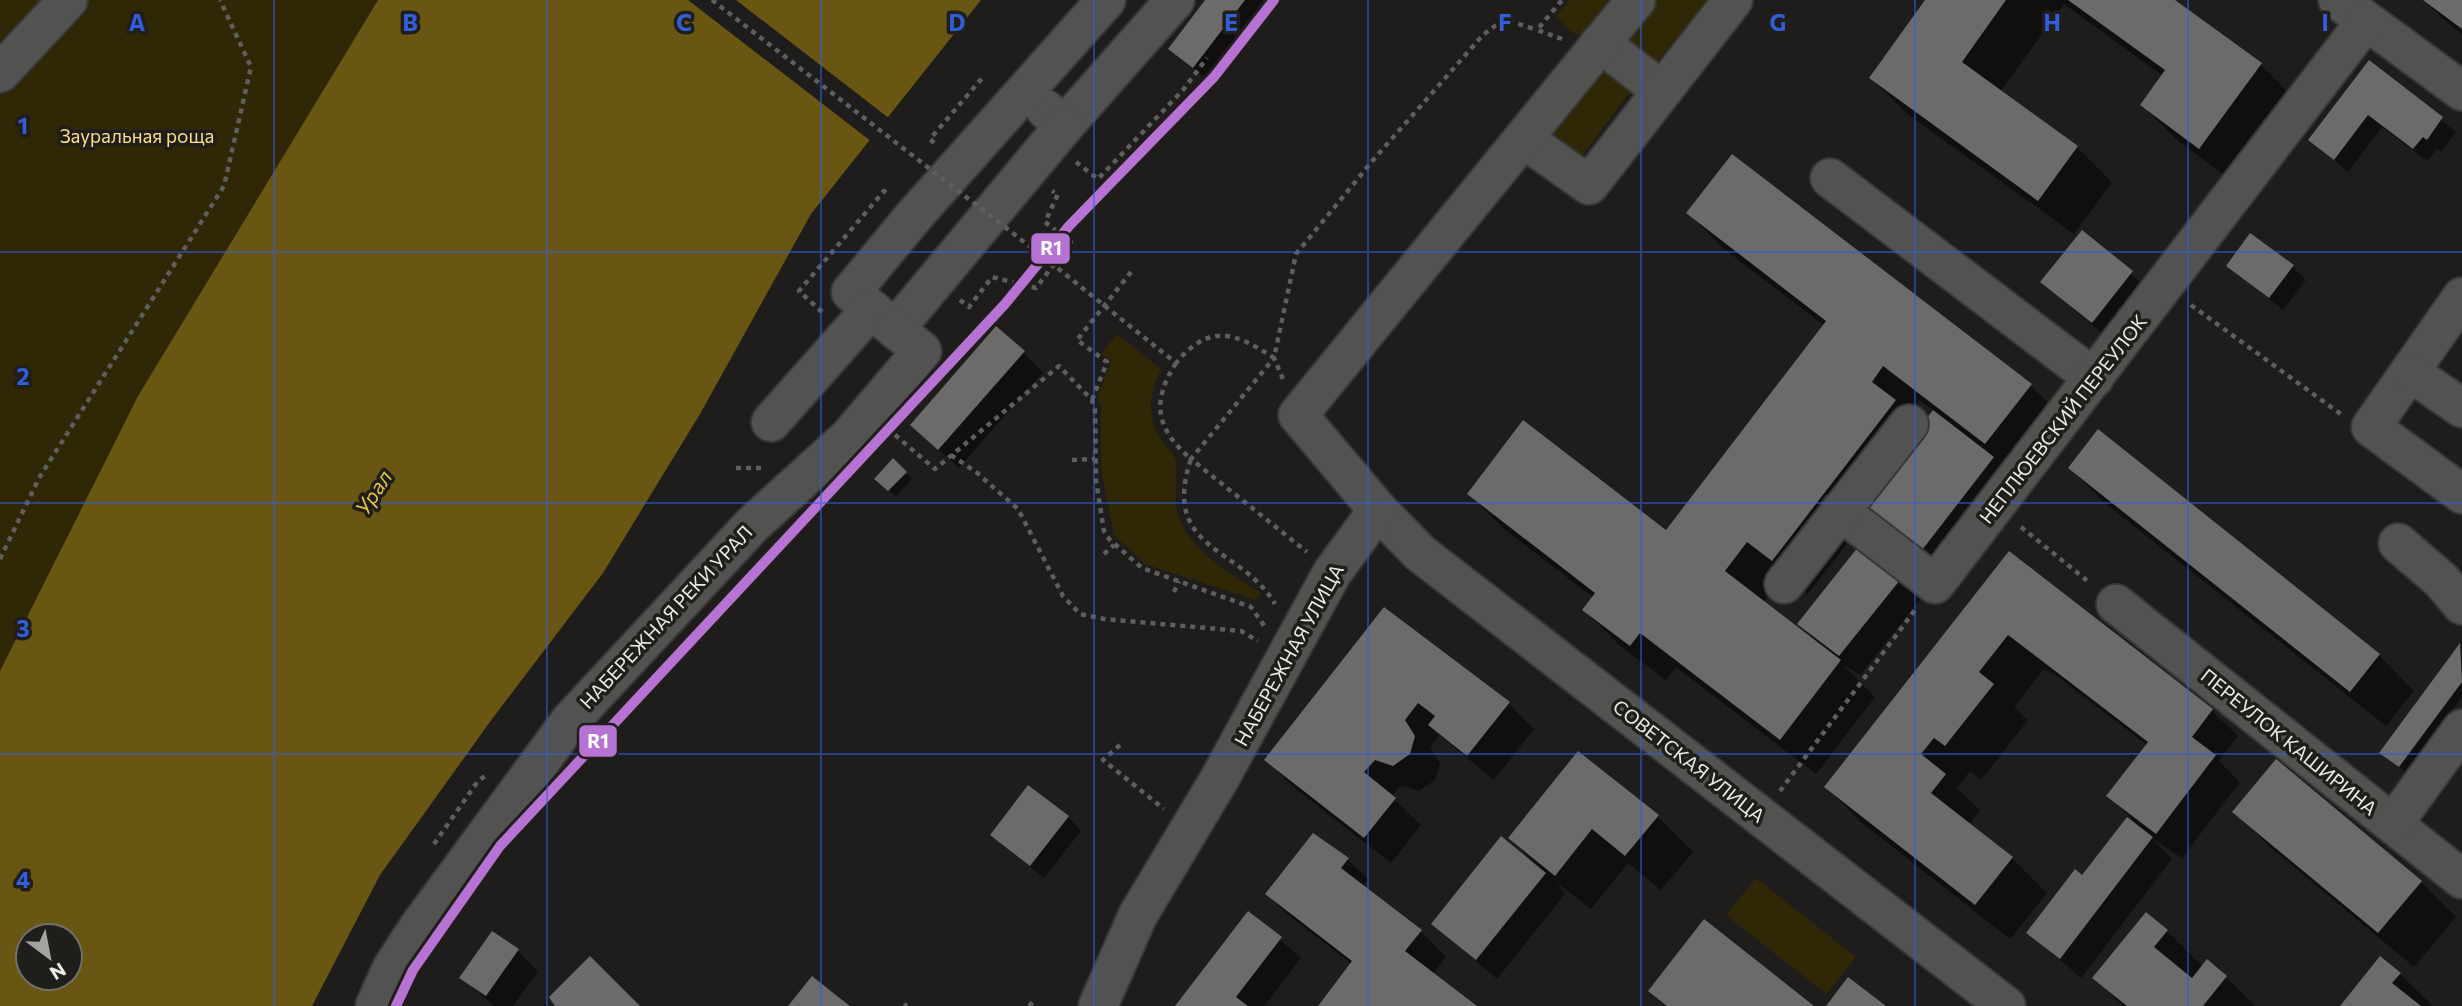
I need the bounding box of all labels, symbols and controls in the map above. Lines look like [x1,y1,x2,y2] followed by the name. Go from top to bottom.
[129,8,146,36] text: A
[402,8,418,36] text: B
[676,8,692,36] text: C
[949,8,966,36] text: D
[1224,8,1238,36] text: E
[1498,8,1512,36] text: F
[1770,8,1786,36] text: G
[2043,8,2061,36] text: H
[2321,8,2329,36] text: I
[18,111,28,139] text: 1
[60,124,214,147] park label: Зауральная роща
[1030,232,1071,265] line badge: R1
[1040,236,1062,259] text: R1
[1974,310,2151,528] street label: НЕПЛЮЕВСКИЙ ПЕРЕУЛОК
[16,362,30,390] text: 2
[349,465,396,519] water label: Урал
[575,520,757,713] street label: НАБЕРЕЖНАЯ РЕКИ УРАЛ
[1229,560,1348,750] street label: НАБЕРЕЖНАЯ УЛИЦА
[16,614,30,642] text: 3
[2197,664,2382,820] street label: ПЕРЕУЛОК КАШИРИНА
[1609,694,1770,827] street label: СОВЕТСКАЯ УЛИЦА
[578,724,618,758] line badge: R1
[587,729,609,752] text: R1
[16,865,30,893] text: 4
[14,922,84,992] north arrow
[46,958,70,985] text: N

